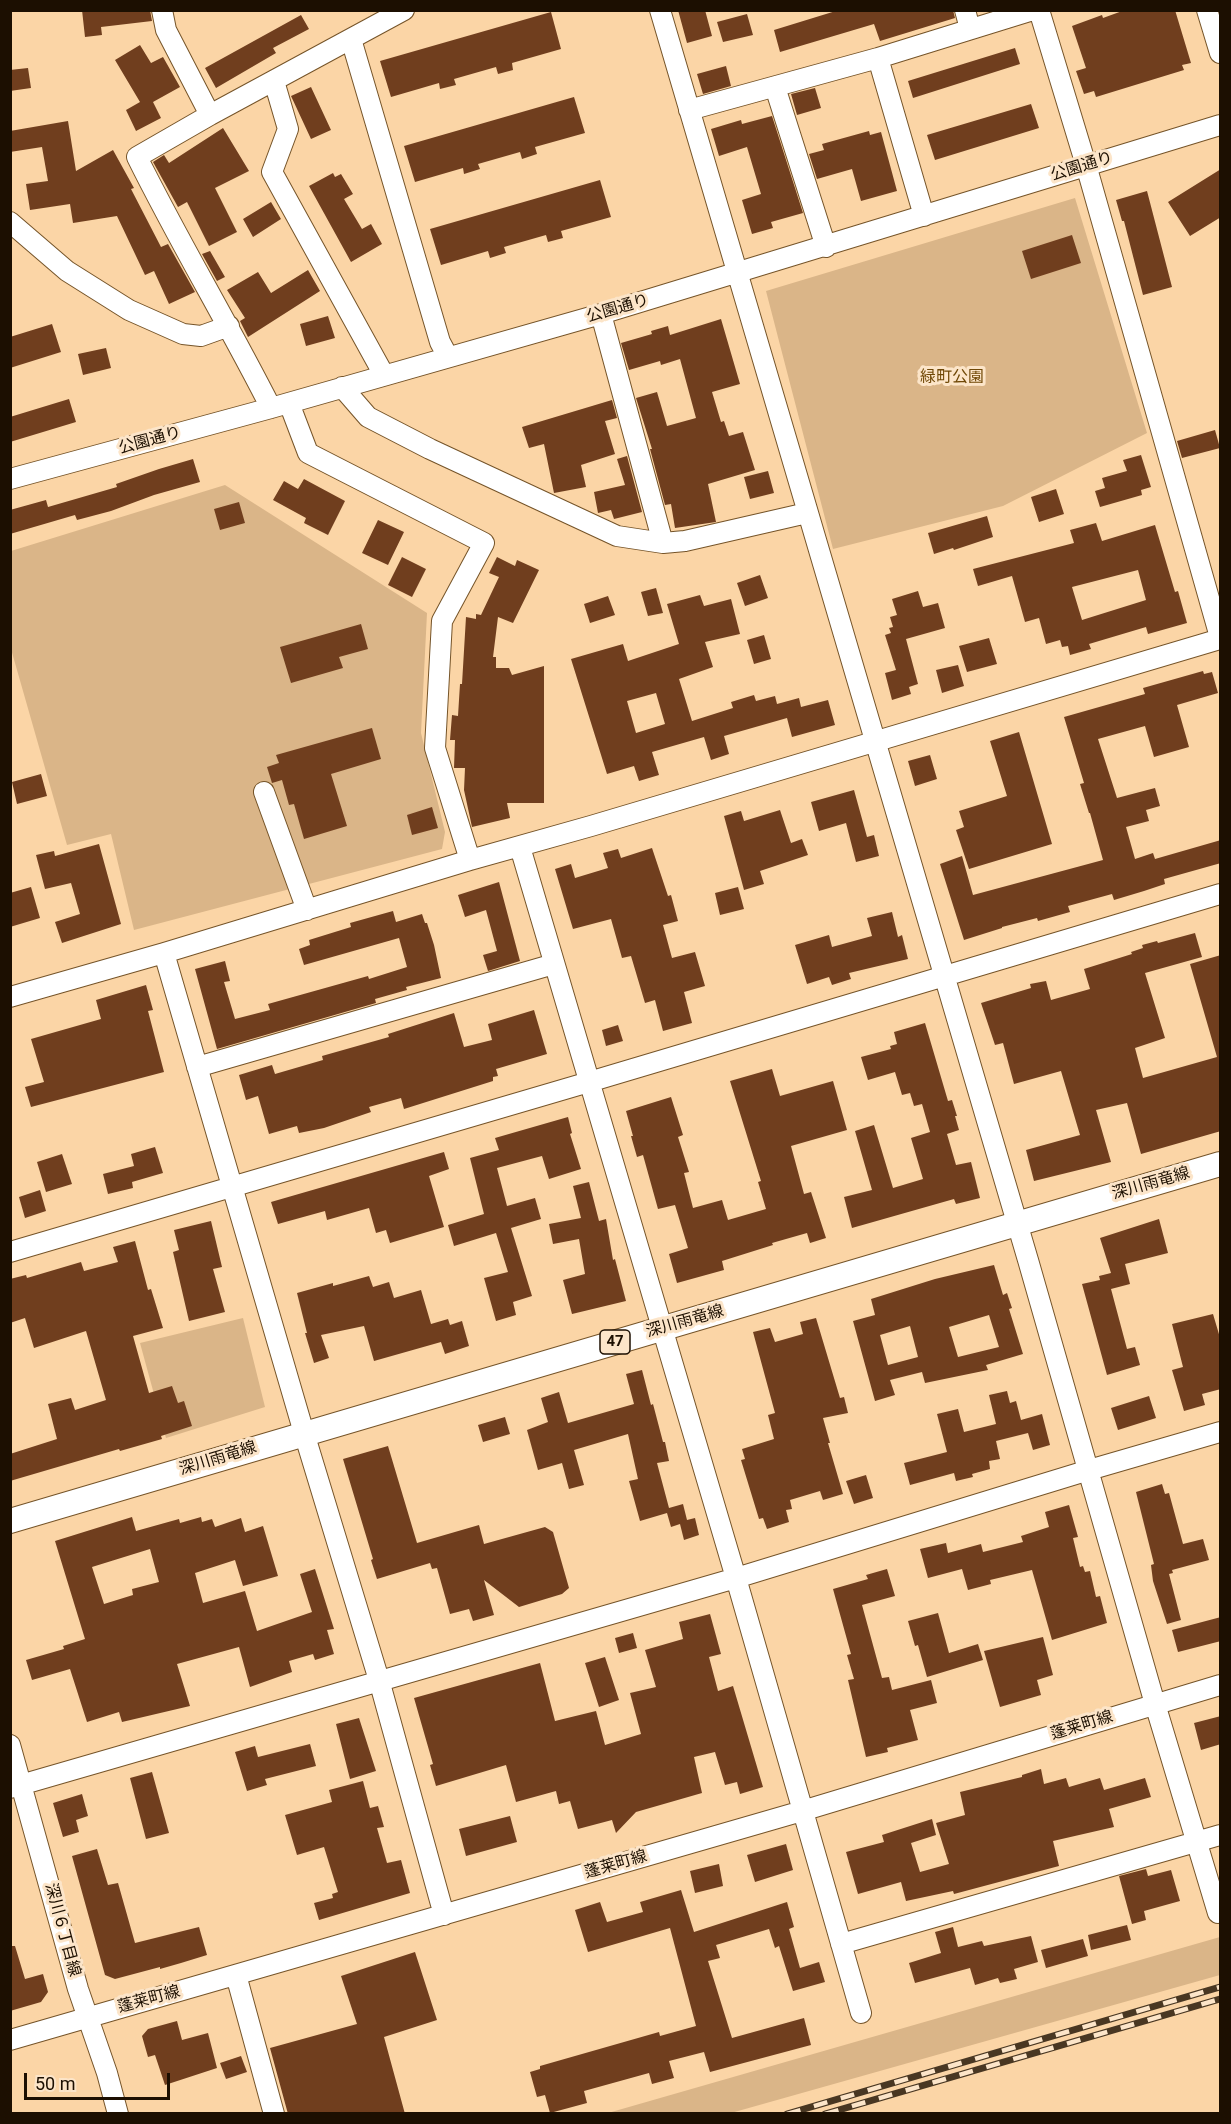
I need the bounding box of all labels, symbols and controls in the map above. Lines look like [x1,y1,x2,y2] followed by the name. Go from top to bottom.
[1049,148,1115,186] street label: 公園通り
[585,291,651,327] street label: 公園通り
[920,368,984,388] park label: 緑町公園
[117,423,183,459] street label: 公園通り
[1110,1164,1192,1204] street label: 深川雨竜線
[644,1302,726,1342] street label: 深川雨竜線
[600,1330,630,1354] road number: 47
[177,1438,259,1480] street label: 深川雨竜線
[1049,1707,1115,1745] street label: 蓬莱町線
[583,1847,649,1883] street label: 蓬莱町線
[40,1881,84,1979] street label: 深川６丁目線
[116,1982,182,2018] street label: 蓬莱町線
[27,2061,172,2099] scale bar
[35,2073,75,2094] text: 50 m

